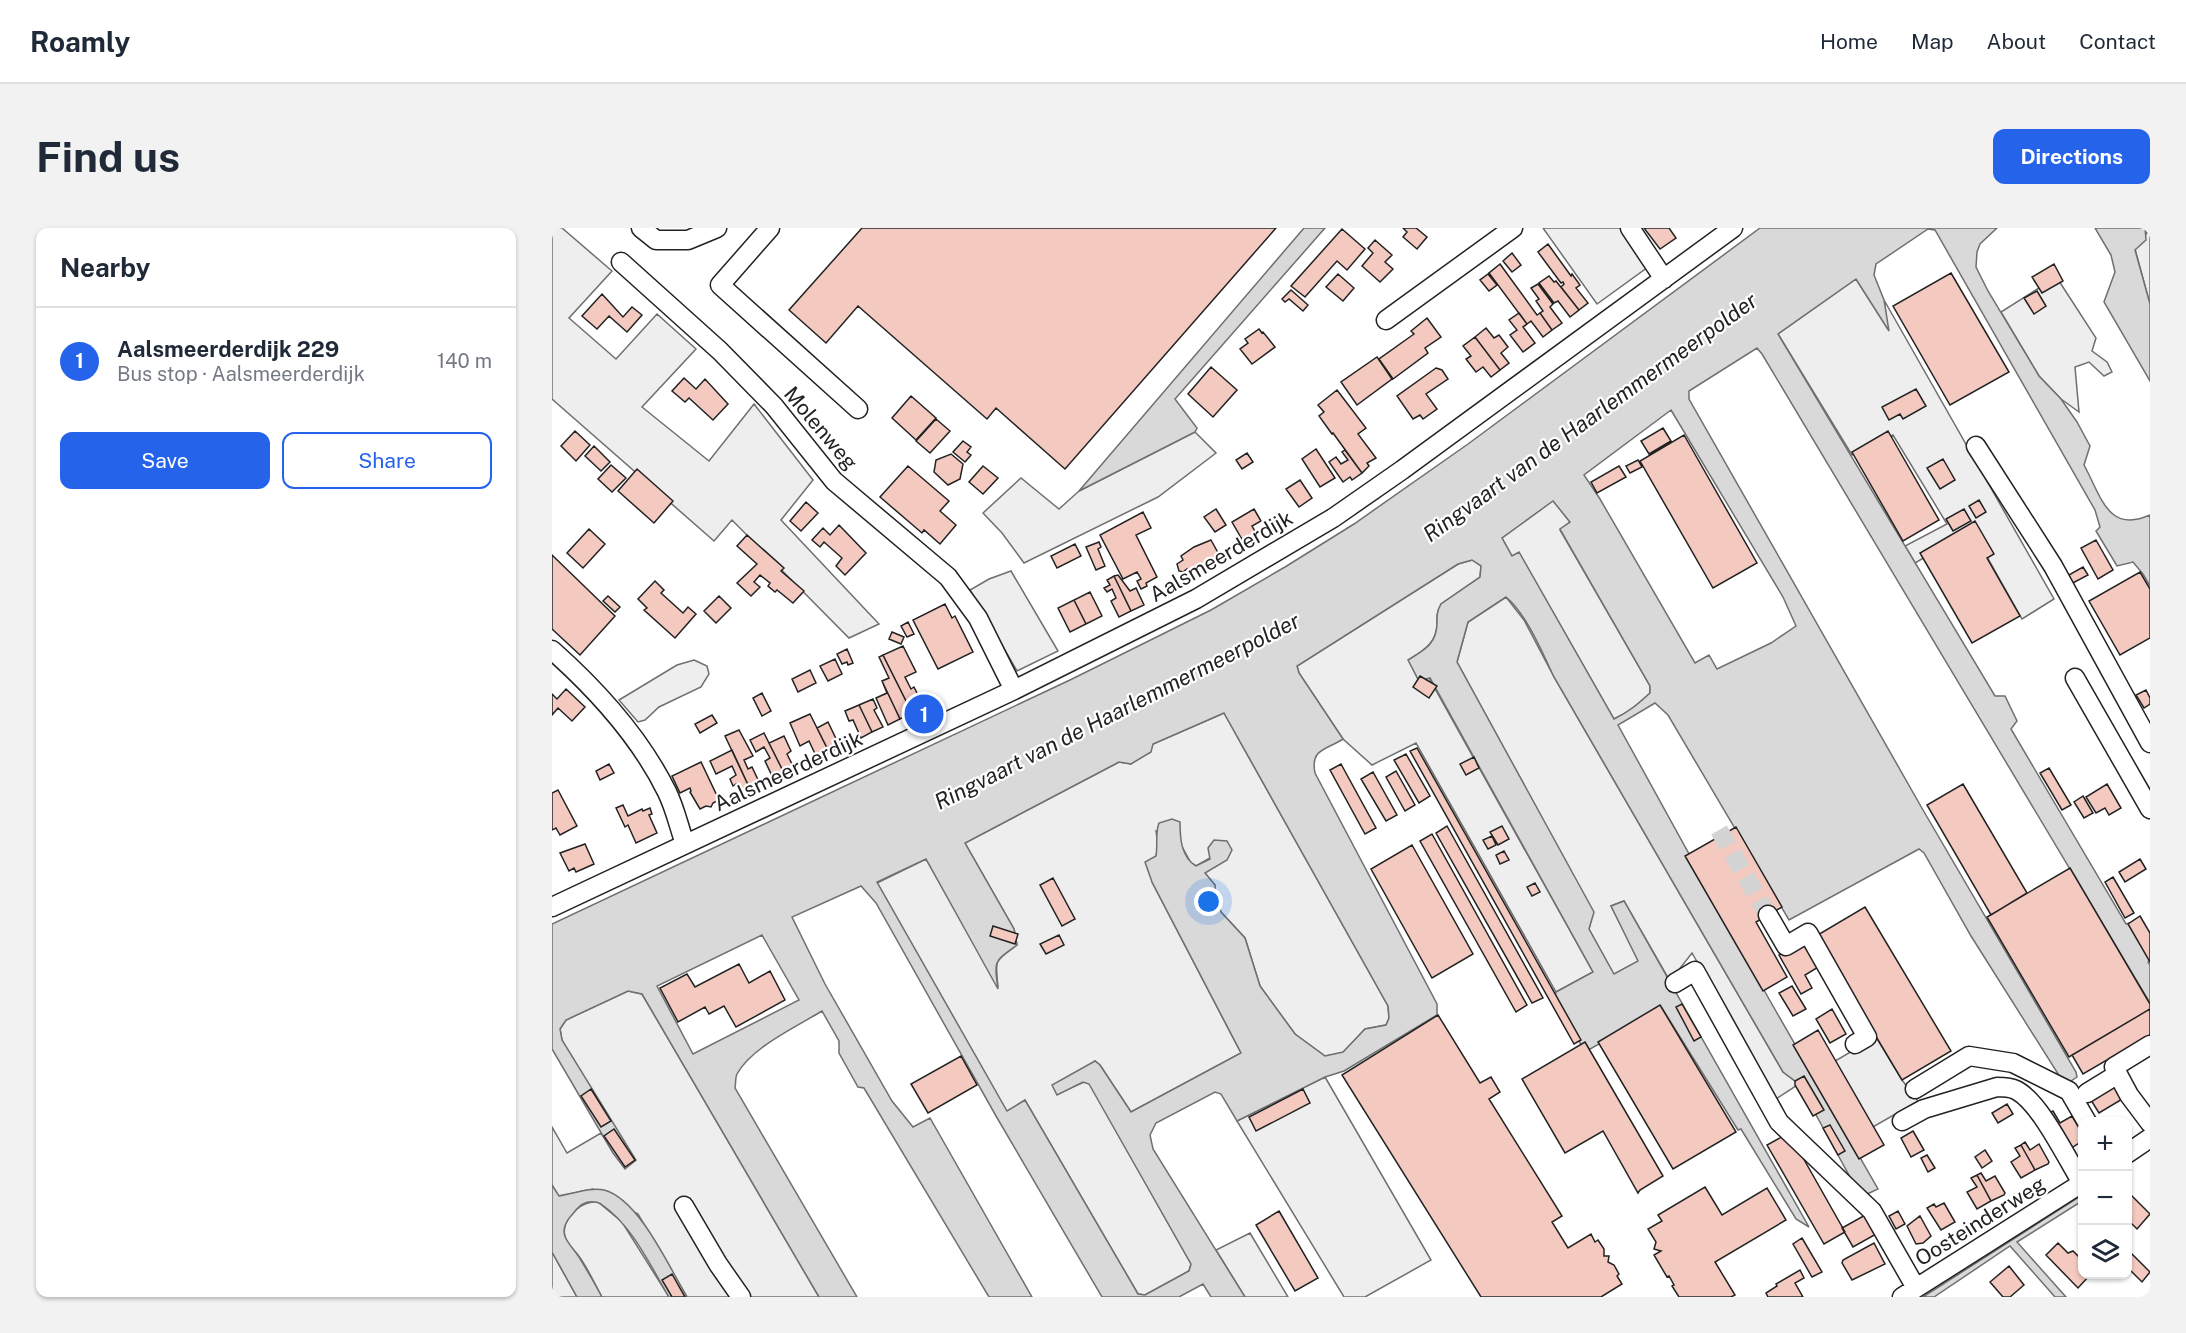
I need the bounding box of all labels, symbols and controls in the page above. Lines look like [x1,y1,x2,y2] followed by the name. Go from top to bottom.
[30,25,130,58] text: Roamly
[1820,29,1878,54] text: Home
[1911,29,1954,54] text: Map
[1987,29,2046,54] text: About
[2079,29,2156,54] text: Contact
[1993,129,2150,184] button: Directions
[36,132,180,181] text: Find us
[60,252,150,283] text: Nearby
[1418,287,1763,547] water label: Ringvaart van de Haarlemmermeerpolder
[117,336,339,362] text: Aalsmeerderdijk 229
[75,349,84,373] text: 1
[437,349,492,373] text: 140 m
[117,362,365,386] text: Bus stop · Aalsmeerderdijk
[779,381,863,475] street label: Molenweg
[60,432,270,489] button: Save
[282,432,492,489] button: Share
[1145,505,1297,607] street label: Aalsmeerderdijk
[930,607,1305,815] water label: Ringvaart van de Haarlemmermeerpolder
[904,692,944,736] pin: 1
[710,726,866,816] street label: Aalsmeerderdijk
[1194,887,1223,916] your location
[2078,1117,2132,1279] map controls
[2078,1117,2132,1171] button: +
[1910,1171,2050,1271] street label: Oosteinderweg
[2078,1171,2132,1225] button: −
[2078,1225,2132,1279] button: layers

